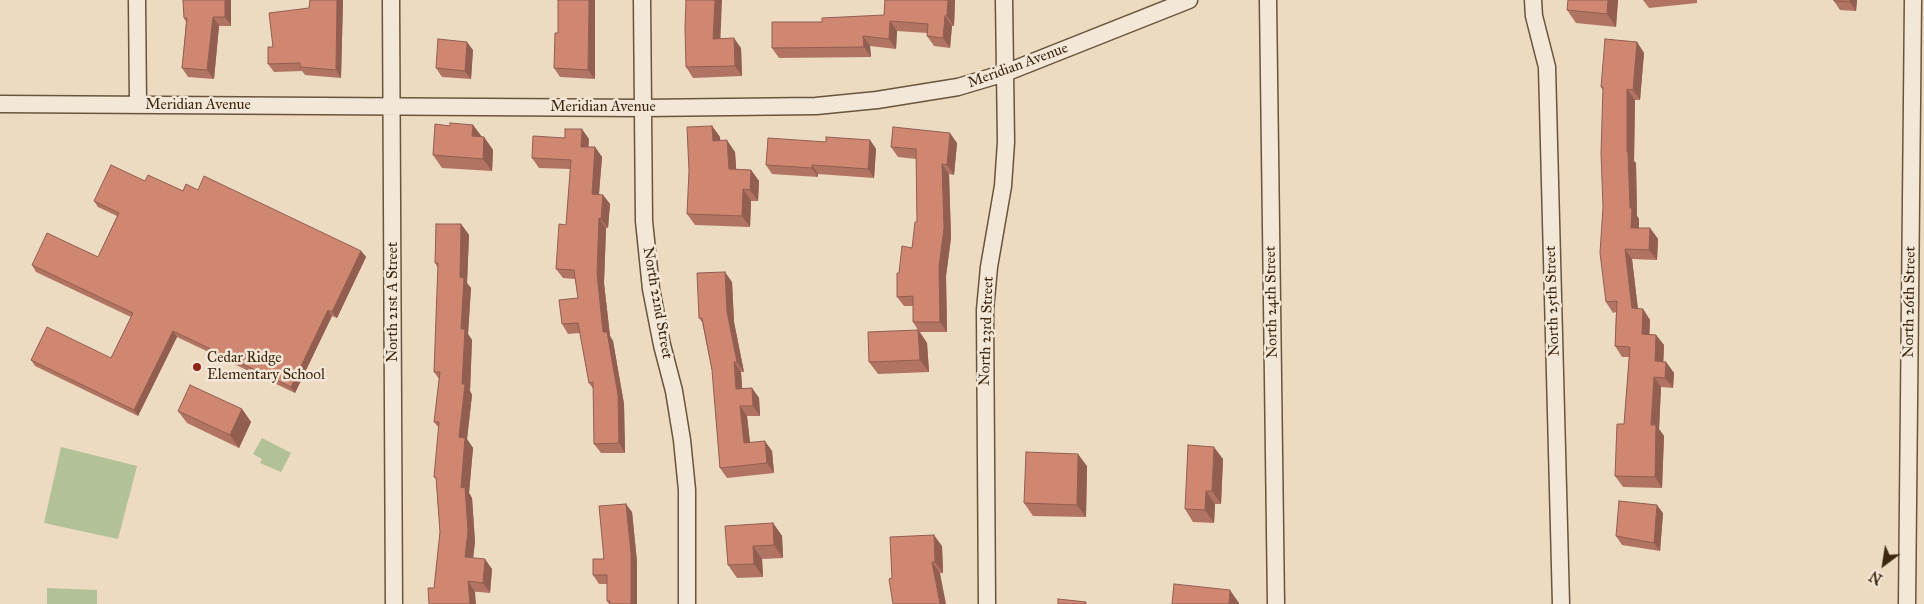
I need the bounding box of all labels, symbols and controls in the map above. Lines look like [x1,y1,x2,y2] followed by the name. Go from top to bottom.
[965,39,1071,93] street label: Meridian Avenue
[145,96,251,114] street label: Meridian Avenue
[550,98,656,116] street label: Meridian Avenue
[384,242,402,362] street label: North 21st A Street
[1542,245,1564,357] street label: North 25th Street
[638,246,676,360] street label: North 22nd Street
[1262,246,1282,358] street label: North 24th Street
[1900,246,1920,358] street label: North 26th Street
[976,276,998,386] street label: North 23rd Street
[207,349,325,384] place label: Cedar Ridge Elementary School
[191,361,203,373] marker: Cedar Ridge Elementary School
[1859,539,1909,589] north arrow
[1867,567,1885,588] text: N

